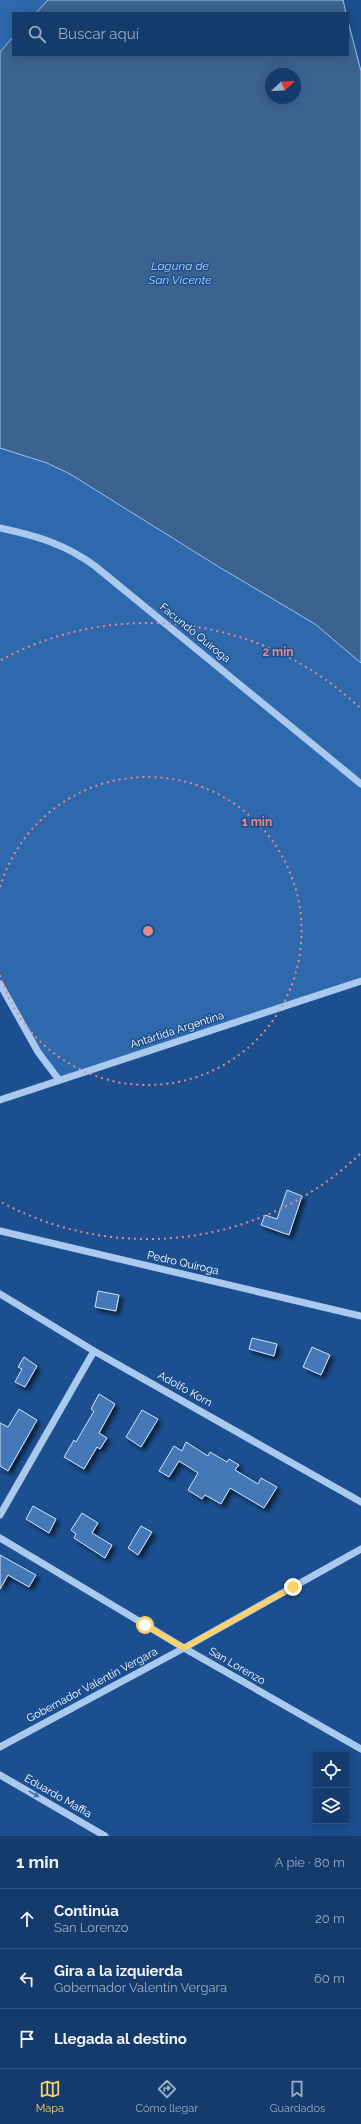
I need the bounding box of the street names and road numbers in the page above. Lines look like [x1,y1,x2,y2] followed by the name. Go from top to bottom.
[157,601,233,665] street label: Facundo Quiroga
[128,1009,226,1051] street label: Antártida Argentina
[146,1248,220,1278] street label: Pedro Quiroga
[156,1369,214,1409] street label: Adolfo Korn
[24,1645,160,1725] street label: Gobernador Valentín Vergara
[206,1645,268,1688] street label: San Lorenzo
[22,1772,94,1820] street label: Eduardo Maffia

